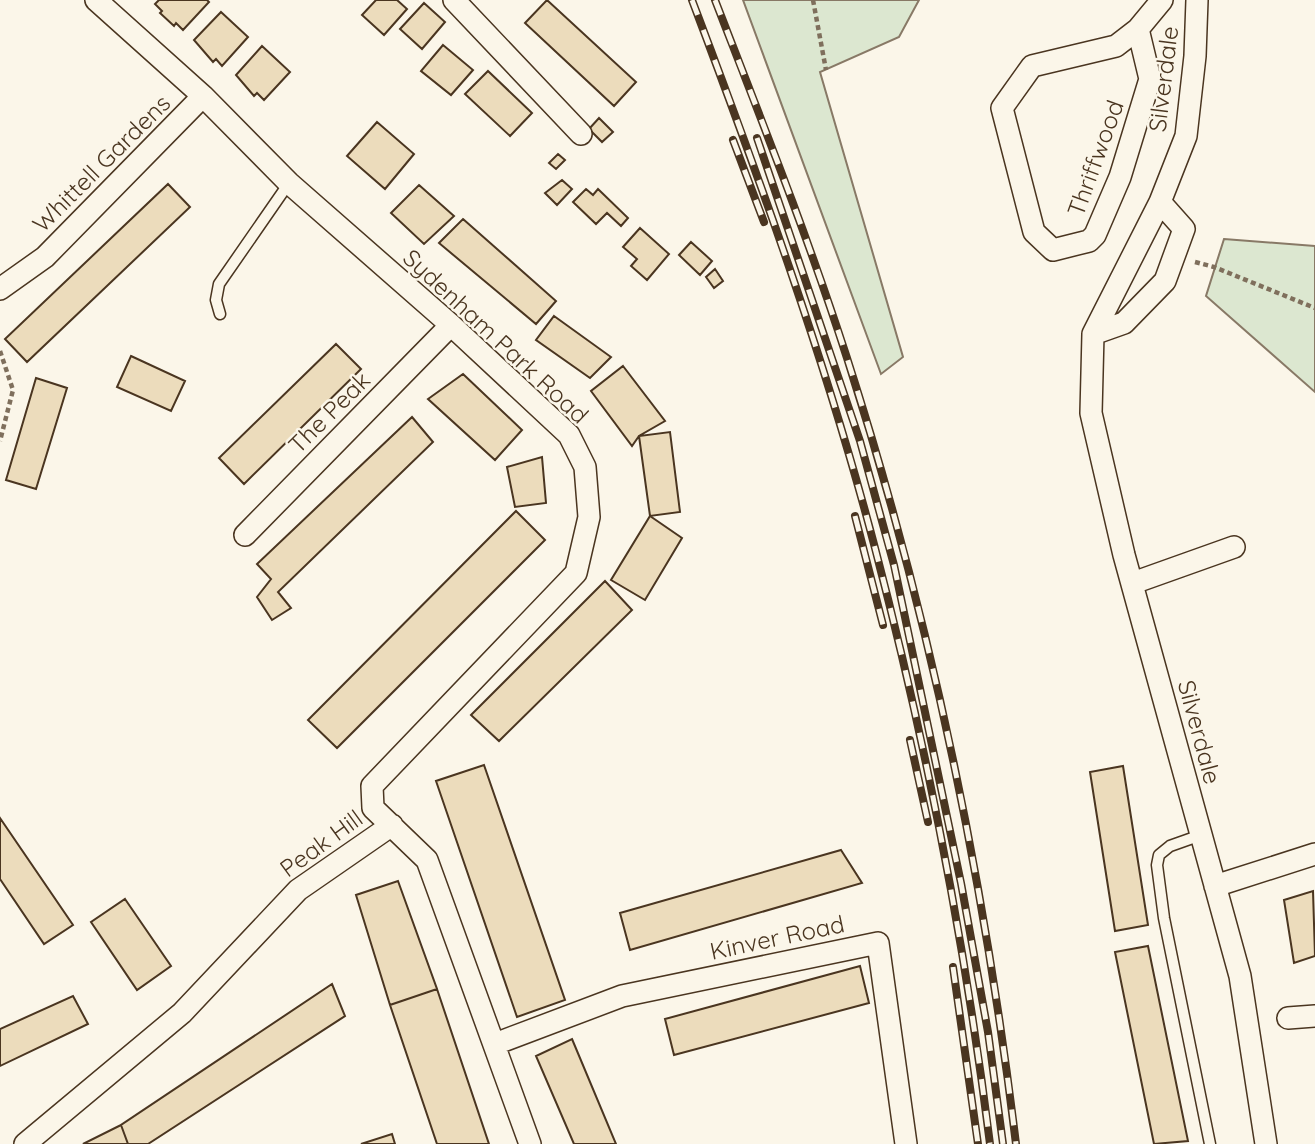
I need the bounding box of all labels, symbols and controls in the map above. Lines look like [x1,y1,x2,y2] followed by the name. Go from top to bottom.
[1142,24,1184,134] street label: Silverdale
[26,88,176,238] street label: Whittell Gardens
[1060,96,1130,220] street label: Thriffwood
[397,242,595,430] street label: Sydenham Park Road
[282,365,376,459] street label: The Peak
[1172,677,1228,787] street label: Silverdale
[274,803,368,883] street label: Peak Hill
[707,908,847,966] street label: Kinver Road

